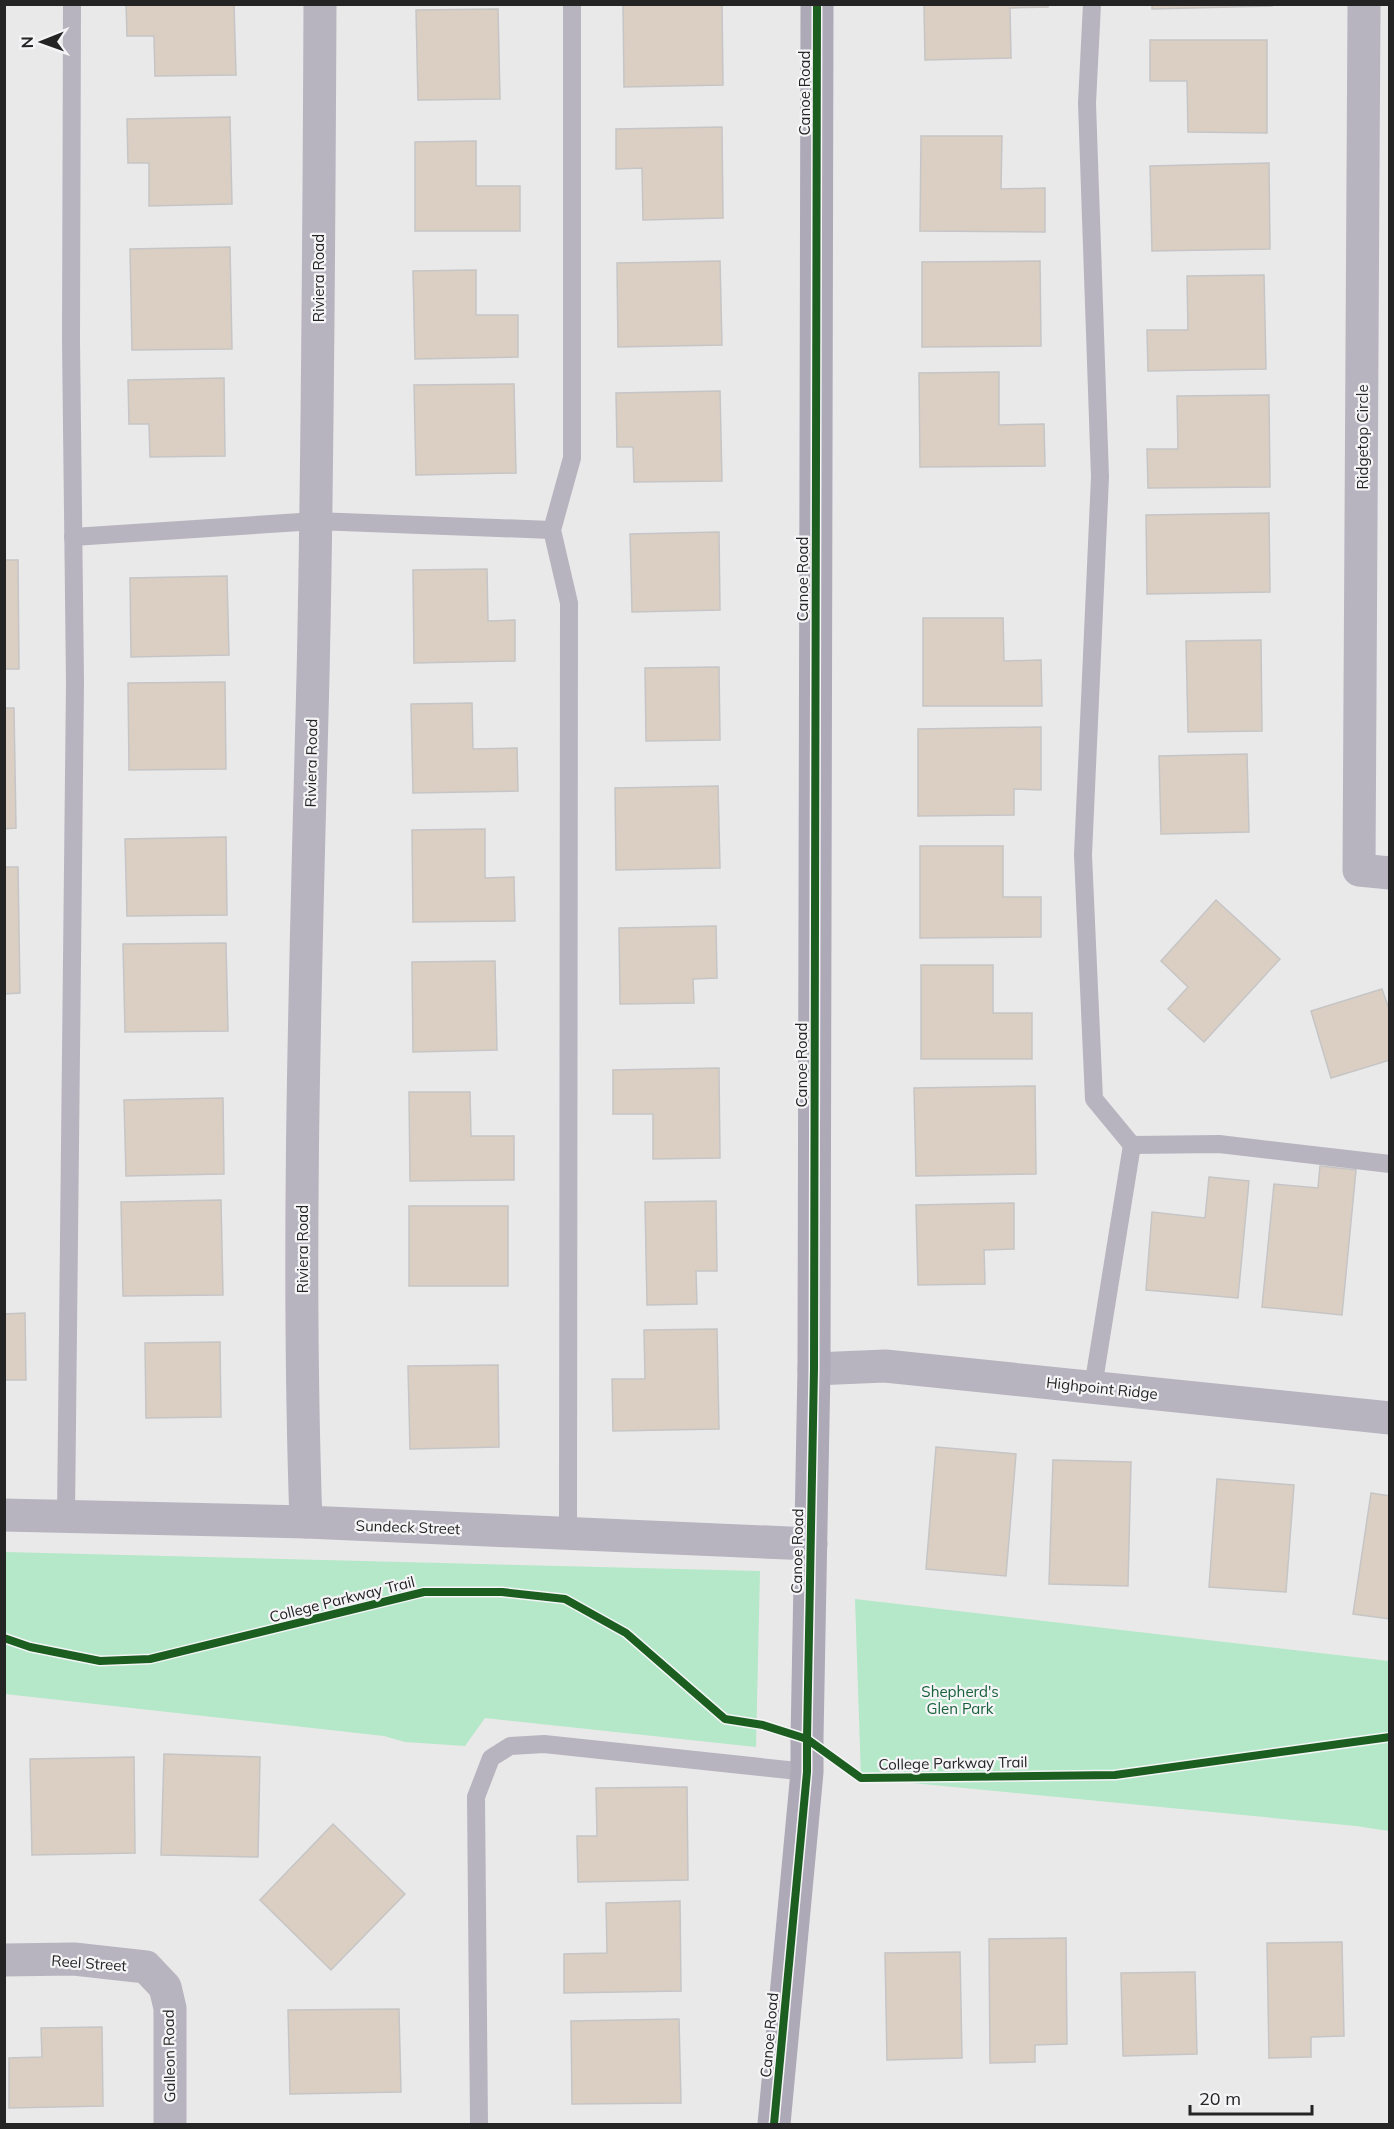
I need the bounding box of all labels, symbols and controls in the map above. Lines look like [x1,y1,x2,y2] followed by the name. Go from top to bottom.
[12,12,72,72] north arrow
[17,36,37,48] text: N
[795,50,814,136] street label: Canoe Road
[309,234,328,322] street label: Riviera Road
[1353,384,1372,490] street label: Ridgetop Circle
[793,536,812,622] street label: Canoe Road
[301,718,321,808] street label: Riviera Road
[792,1022,811,1108] street label: Canoe Road
[293,1205,312,1293] street label: Riviera Road
[1045,1373,1159,1403] street label: Highpoint Ridge
[787,1508,807,1594] street label: Canoe Road
[355,1516,461,1538] street label: Sundeck Street
[267,1572,417,1626] street label: College Parkway Trail
[921,1682,999,1718] park label: Shepherd's Glen Park
[878,1752,1028,1774] street label: College Parkway Trail
[51,1951,127,1975] street label: Reel Street
[756,1992,782,2078] street label: Canoe Road
[159,2009,179,2103] street label: Galleon Road
[1190,2078,1312,2116] scale bar
[1199,2087,1241,2110] text: 20 m

